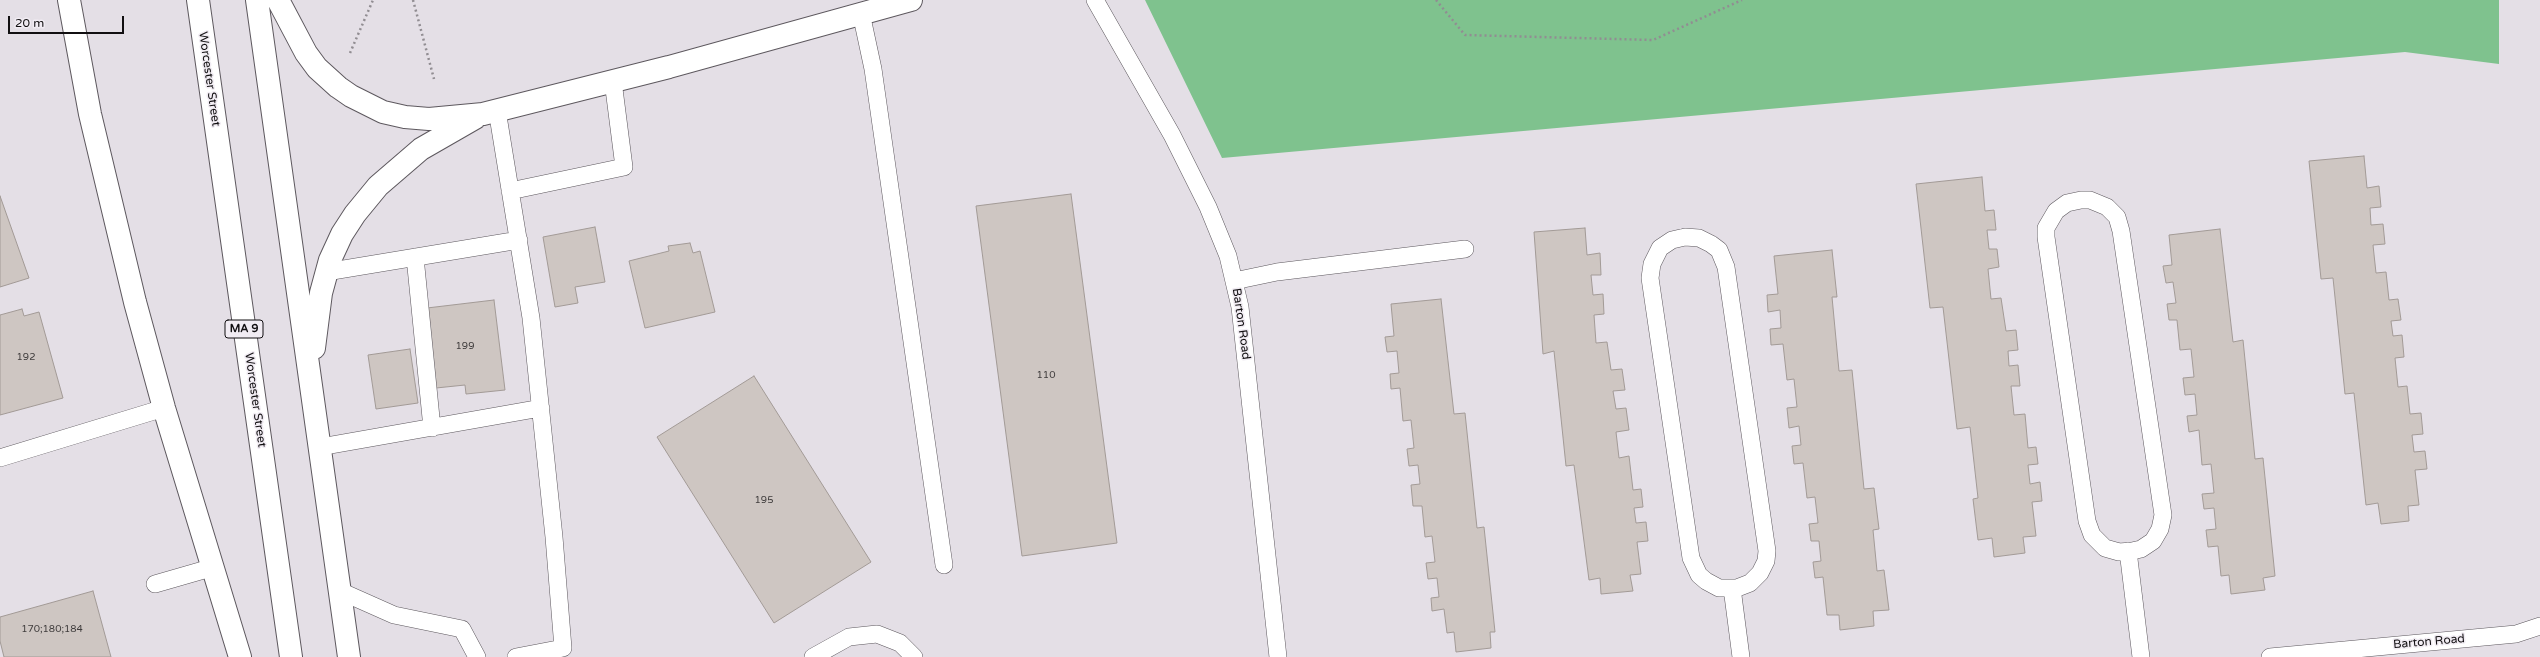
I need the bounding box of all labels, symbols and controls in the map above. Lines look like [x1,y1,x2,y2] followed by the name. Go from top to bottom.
[10,8,126,34] scale bar
[15,16,44,30] text: 20 m
[195,31,223,127] street label: Worcester Street
[1229,287,1253,361] street label: Barton Road
[225,320,263,338] road number: MA 9
[456,340,474,352] house number: 199
[17,351,35,363] house number: 192
[241,352,269,448] street label: Worcester Street
[1037,369,1055,381] house number: 110
[755,494,773,506] house number: 195
[21,623,83,635] house number: 170;180;184
[2392,632,2466,652] street label: Barton Road

